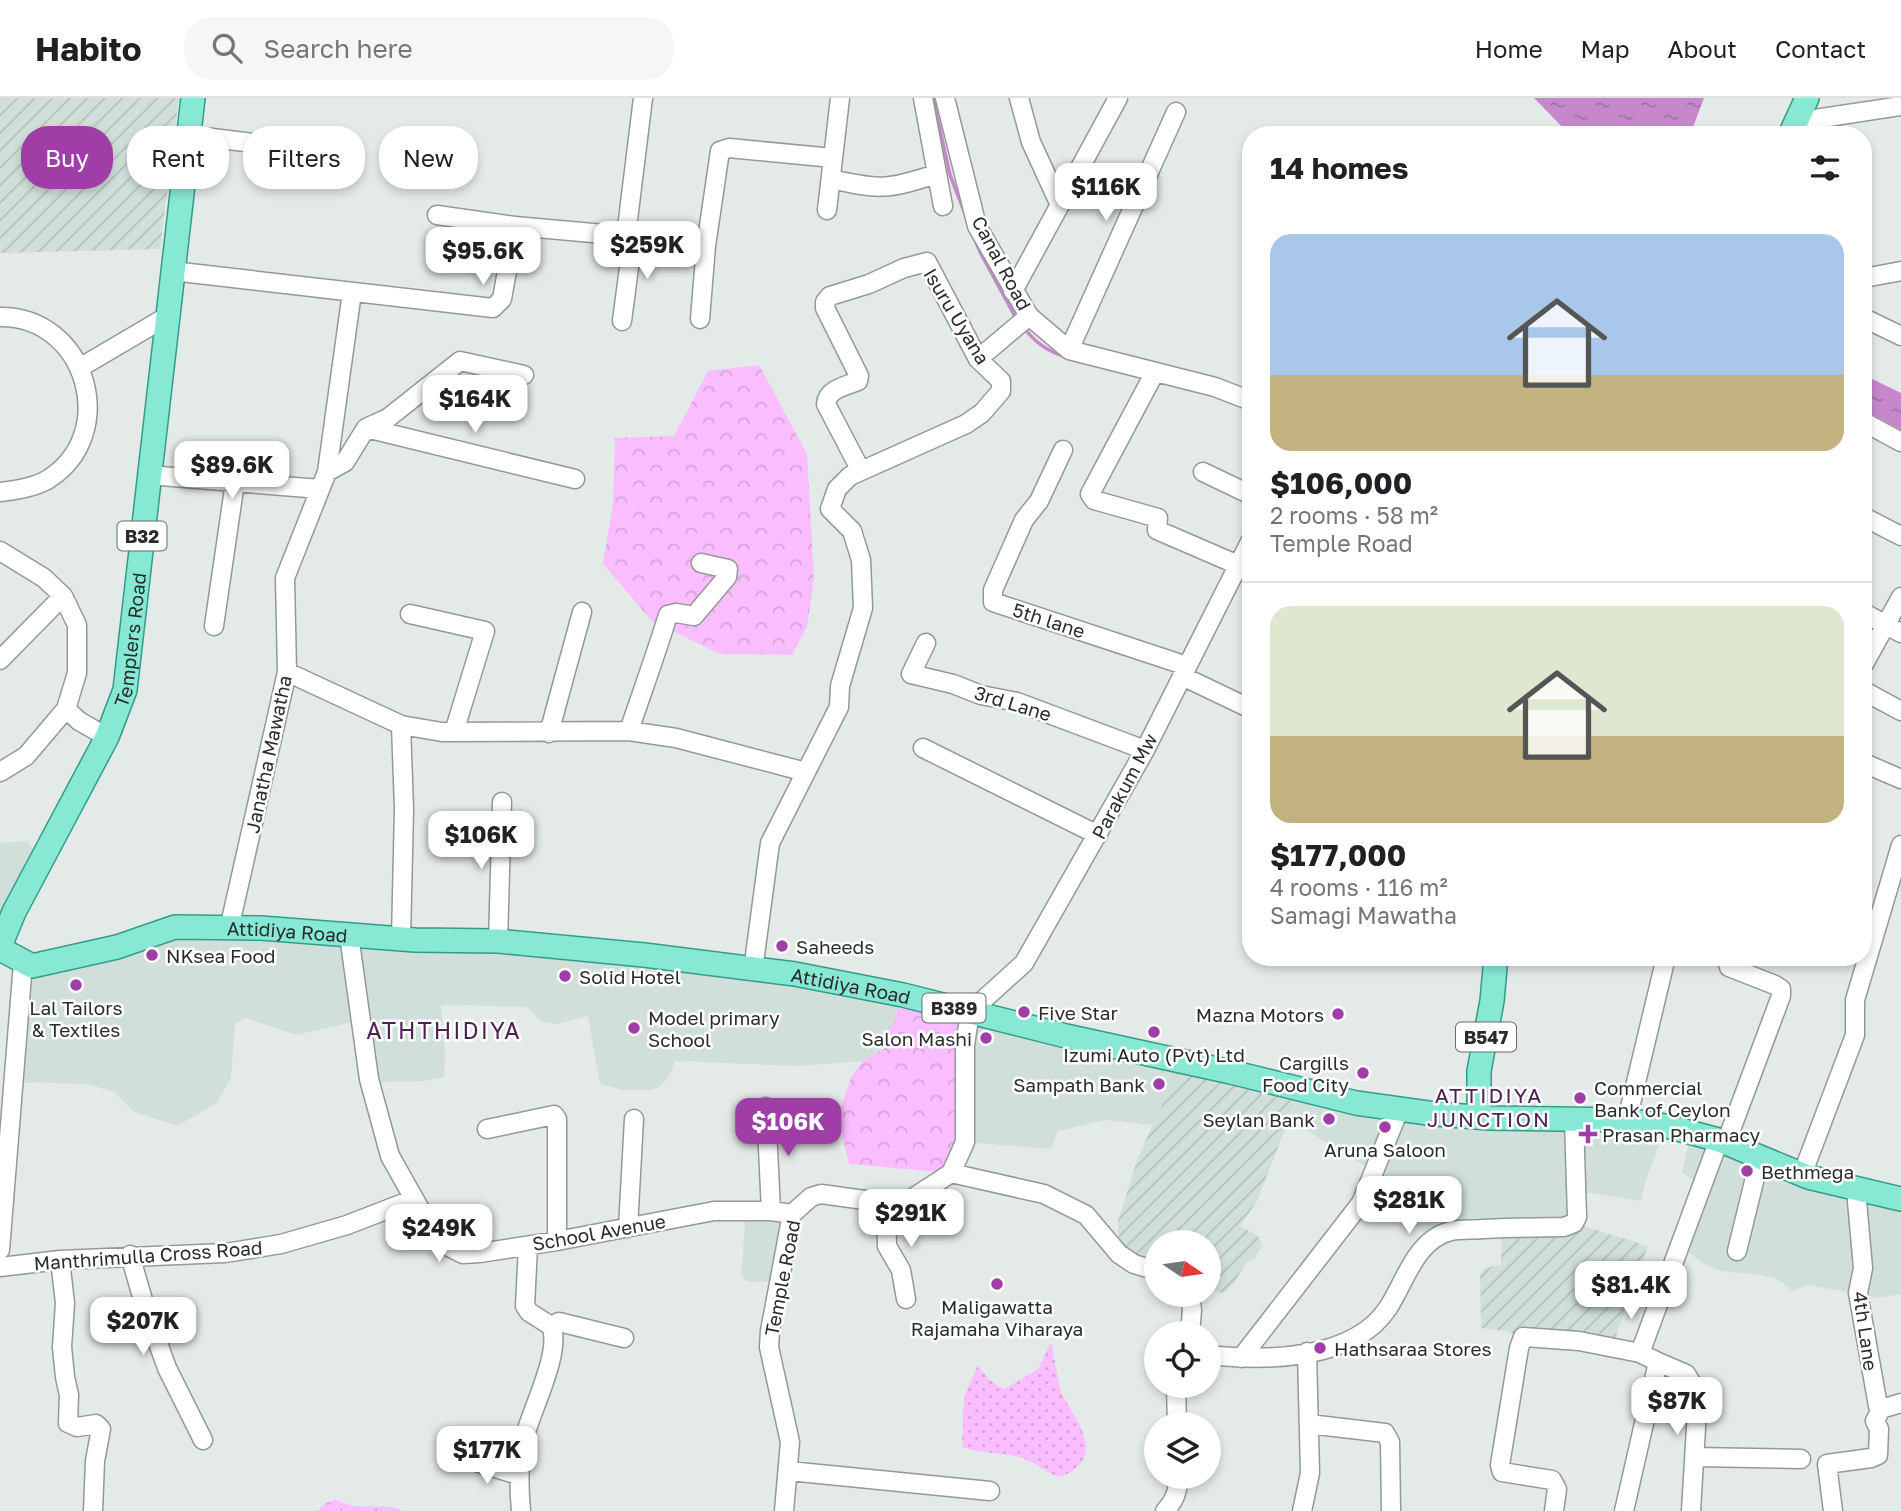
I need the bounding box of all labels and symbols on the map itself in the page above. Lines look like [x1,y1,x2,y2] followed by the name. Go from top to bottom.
[1057,164,1155,223] pin: $116K
[968,212,1036,314] street label: Canal Road
[598,222,696,281] pin: $259K
[426,228,540,287] pin: $95.6K
[919,264,995,368] street label: Isuru Uyana
[426,376,524,435] pin: $164K
[175,442,289,501] pin: $89.6K
[118,522,166,550] road number: B32
[108,571,150,710] street label: Templers Road
[1010,598,1088,642] street label: 5th lane
[240,673,296,835] street label: Janatha Mawatha
[972,680,1054,726] street label: 3rd Lane
[1087,729,1161,843] street label: Parakum Mw
[432,812,530,871] pin: $106K
[227,916,349,946] street label: Attidiya Road
[796,935,874,958] place label: Saheeds
[774,938,790,954] marker: Saheeds
[166,944,276,967] place label: NKsea Food
[144,947,160,963] marker: NKsea Food
[789,962,913,1008] street label: Attidiya Road
[579,965,681,988] place label: Solid Hotel
[557,968,573,984] marker: Solid Hotel
[68,977,84,993] marker: Lal Tailors & Textiles
[922,994,986,1023] road number: B389
[29,996,123,1041] place label: Lal Tailors & Textiles
[1038,1001,1119,1024] place label: Five Star
[1196,1003,1324,1026] place label: Mazna Motors
[1016,1004,1032,1020] marker: Five Star
[648,1006,780,1051] place label: Model primary School
[1330,1006,1346,1022] marker: Mazna Motors
[366,1016,522,1044] district label: ATHTHIDIYA
[626,1020,642,1036] marker: Model primary School
[1456,1022,1516,1052] road number: B547
[1146,1024,1162,1040] marker: Izumi Auto (Pvt) Ltd
[861,1027,972,1050] place label: Salon Mashi
[978,1030,994,1046] marker: Salon Mashi
[1063,1043,1245,1066] place label: Izumi Auto (Pvt) Ltd
[1262,1051,1349,1096] place label: Cargills Food City
[1355,1065,1371,1081] marker: Cargills Food City
[1013,1073,1145,1096] place label: Sampath Bank
[1151,1076,1167,1092] marker: Sampath Bank
[1594,1076,1731,1121] place label: Commercial Bank of Ceylon
[1427,1082,1551,1132] district label: ATTIDIYA JUNCTION
[1572,1090,1588,1106] marker: Commercial Bank of Ceylon
[739,1098,837,1158] pin: $106K
[1202,1108,1315,1131] place label: Seylan Bank
[1321,1111,1337,1127] marker: Seylan Bank
[1377,1119,1393,1135] marker: Aruna Saloon
[1602,1123,1760,1146] place label: Prasan Pharmacy
[1580,1126,1596,1142] marker: Prasan Pharmacy
[1324,1138,1446,1161] place label: Aruna Saloon
[1761,1160,1854,1183] place label: Bethmega
[1739,1163,1755,1179] marker: Bethmega
[1360,1176,1458,1236] pin: $281K
[862,1190,960,1249] pin: $291K
[390,1204,488,1264] pin: $249K
[531,1209,667,1255] street label: School Avenue
[759,1218,805,1338] street label: Temple Road
[1144,1230,1222,1307] north arrow
[33,1236,263,1274] street label: Manthrimulla Cross Road
[1574,1262,1688,1321] pin: $81.4K
[989,1276,1005,1292] marker: Maligawatta Rajamaha Viharaya
[1849,1290,1883,1372] street label: 4th Lane
[911,1295,1083,1340] place label: Maligawatta Rajamaha Viharaya
[94,1298,192,1357] pin: $207K
[1334,1337,1492,1360] place label: Hathsaraa Stores
[1312,1340,1328,1356] marker: Hathsaraa Stores
[1636,1378,1718,1437] pin: $87K
[438,1426,536,1486] pin: $177K

